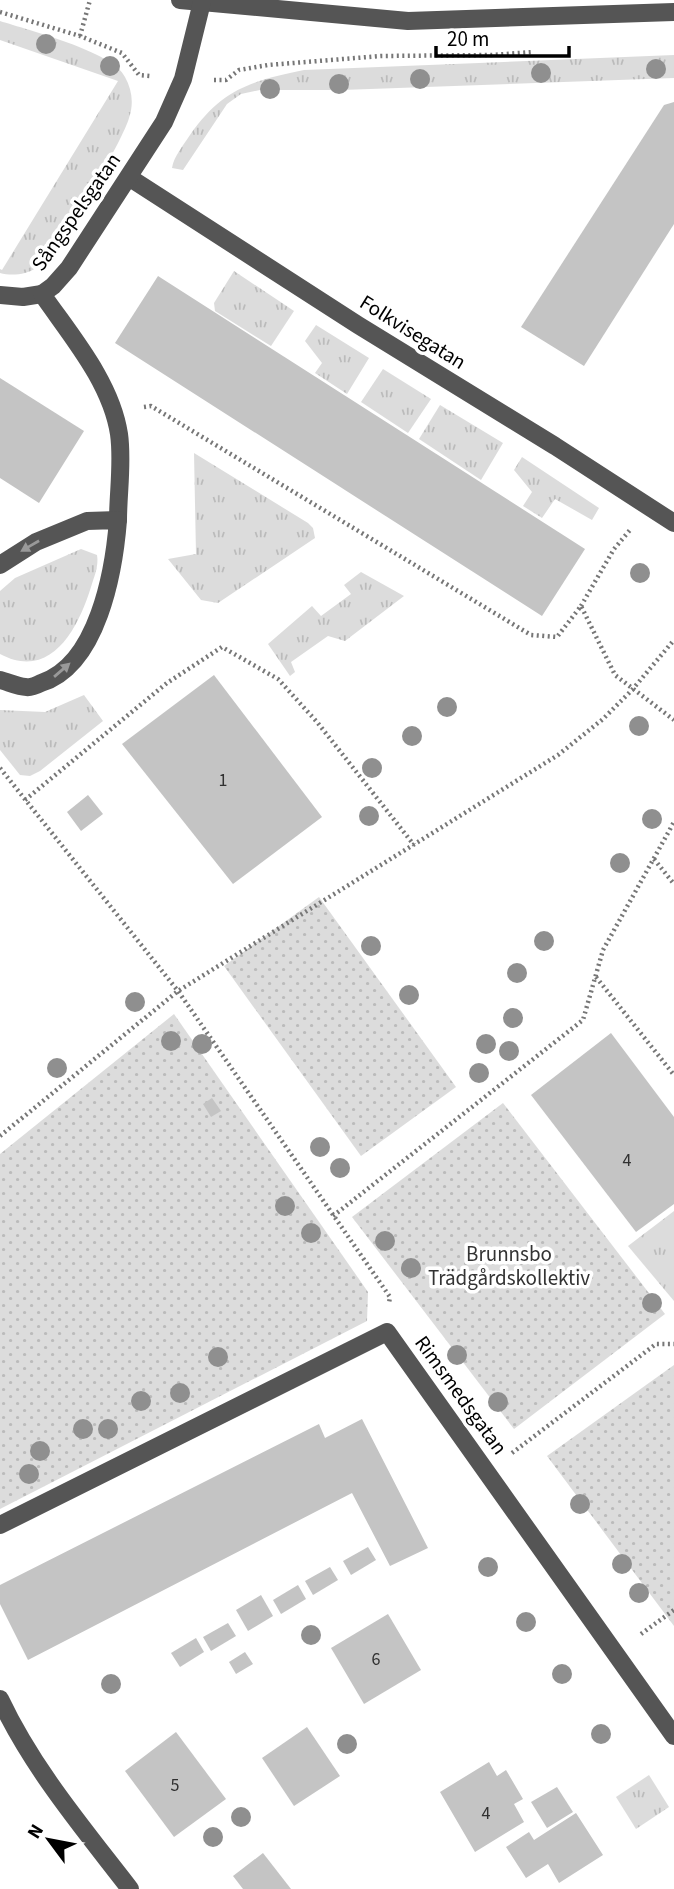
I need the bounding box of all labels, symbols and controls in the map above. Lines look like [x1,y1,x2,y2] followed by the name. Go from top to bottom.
[436,14,569,58] scale bar
[447,24,489,54] text: 20 m
[24,147,128,277] street label: Sångspelsgatan
[354,287,472,377] street label: Folkvisegatan
[21,540,40,552] one-way arrow
[53,662,71,678] one-way arrow
[219,768,227,793] house number: 1
[623,1148,632,1173] house number: 4
[428,1239,590,1293] park label: Brunnsbo Trädgårdskollektiv
[407,1329,515,1461] street label: Rimsmedsgatan
[372,1647,381,1672] house number: 6
[171,1773,180,1798] house number: 5
[482,1801,491,1826] house number: 4
[14,1805,84,1875] north arrow
[21,1819,51,1844] text: N

